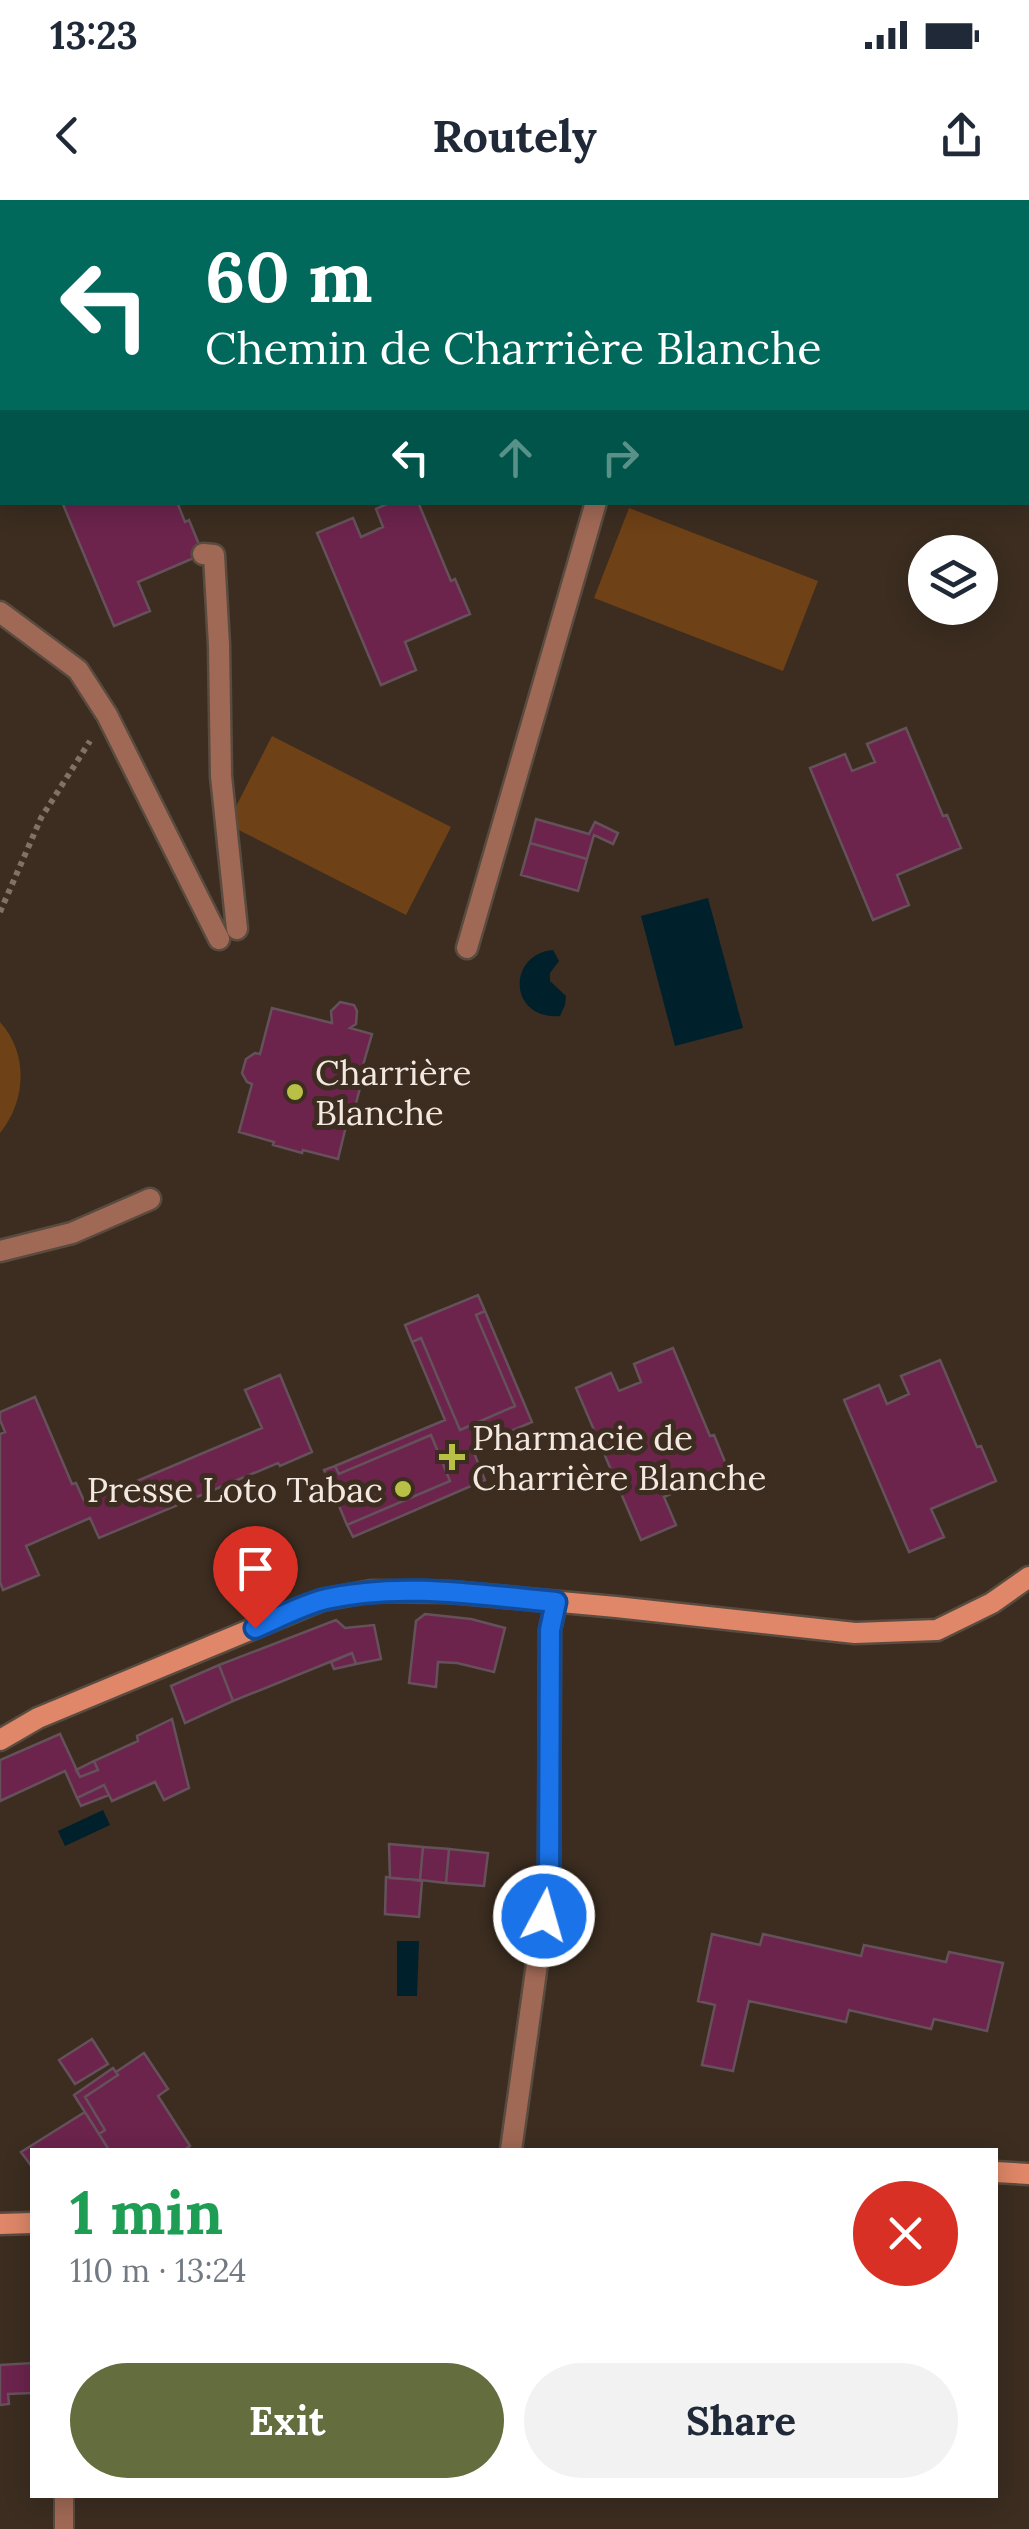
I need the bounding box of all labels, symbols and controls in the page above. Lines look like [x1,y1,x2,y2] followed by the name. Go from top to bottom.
[50,11,138,59] text: 13:23
[432,107,597,164] text: Routely
[40,108,95,163] icon: back
[934,108,989,163] icon: share
[205,232,373,321] text: 60 m
[40,240,170,370] icon: left
[205,319,822,376] text: Chemin de Charrière Blanche
[383,430,438,485] icon: left
[488,430,543,485] icon: ahead
[593,430,648,485] icon: right
[908,535,998,625] map controls
[908,535,998,625] button: layers
[315,1050,472,1135] place label: Charrière Blanche
[284,1081,306,1103] marker: Charrière Blanche
[472,1415,767,1500] place label: Pharmacie de Charrière Blanche
[441,1446,463,1468] marker: Pharmacie de Charrière Blanche
[87,1467,383,1512] place label: Presse Loto Tabac
[392,1478,414,1500] marker: Presse Loto Tabac
[213,1526,298,1629] pin
[228,1541,283,1596] icon: arrive
[492,1864,596,1968] position arrow
[70,2174,223,2250] text: 1 min
[853,2181,958,2286] button: close
[70,2250,246,2291] text: 110 m · 13:24
[70,2363,504,2478] button: Exit
[524,2363,958,2478] button: Share

